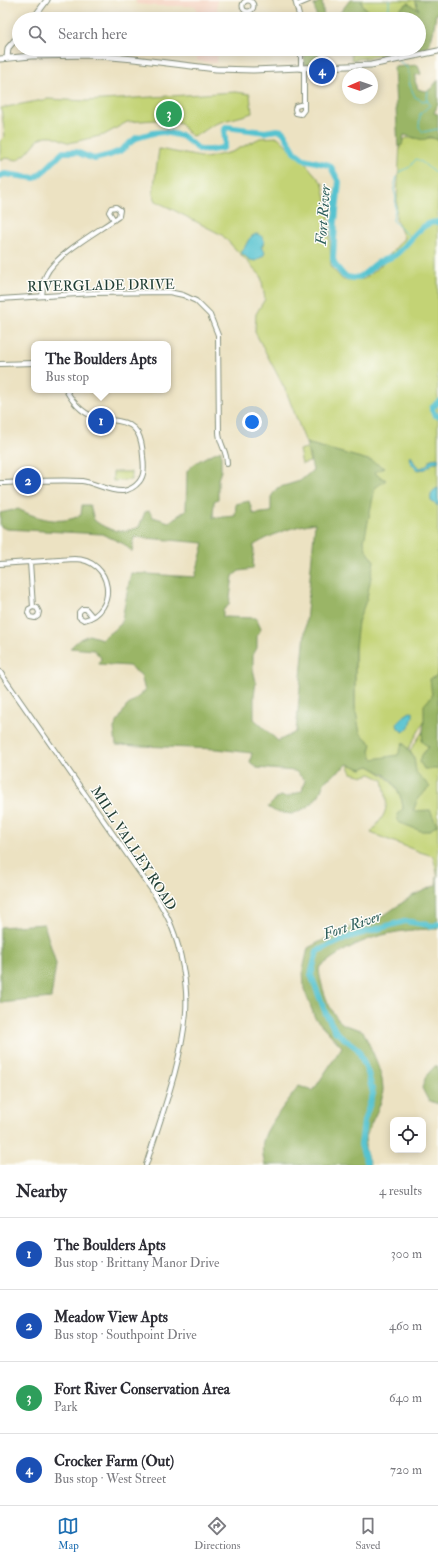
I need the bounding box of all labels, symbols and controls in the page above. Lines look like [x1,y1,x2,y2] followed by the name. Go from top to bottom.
[12,12,426,56] search box
[26,23,48,45] icon: search
[58,25,127,44] text: Search here
[309,56,335,86] pin: 4
[342,68,378,104] north arrow
[156,99,182,129] pin: 3
[312,183,335,247] water label: Fort River
[27,276,175,295] street label: RIVERGLADE DRIVE
[31,341,171,393] popup
[45,350,157,369] text: The Boulders Apts
[45,369,89,385] text: Bus stop
[88,406,114,436] pin: 1
[242,412,262,432] your location
[15,466,41,496] pin: 2
[87,783,180,914] street label: MILL VALLEY ROAD
[319,906,385,945] water label: Fort River
[390,1117,426,1153] map controls
[390,1117,426,1153] button: locate
[16,1181,67,1202] text: Nearby
[379,1183,422,1199] text: 4 results
[54,1236,166,1255] text: The Boulders Apts
[27,1246,31,1262] text: 1
[391,1246,422,1262] text: 300 m
[54,1255,219,1271] text: Bus stop · Brittany Manor Drive
[54,1308,168,1327] text: Meadow View Apts
[26,1318,32,1334] text: 2
[389,1318,422,1334] text: 460 m
[54,1327,197,1343] text: Bus stop · Southpoint Drive
[54,1380,230,1399] text: Fort River Conservation Area
[27,1390,32,1406] text: 3
[389,1390,422,1406] text: 640 m
[54,1399,78,1415] text: Park
[54,1452,174,1471] text: Crocker Farm (Out)
[25,1462,33,1478] text: 4
[390,1462,422,1478] text: 720 m
[54,1471,166,1487] text: Bus stop · West Street
[57,1515,79,1552] tab: Map
[194,1515,241,1552] tab: Directions
[355,1515,381,1552] tab: Saved

